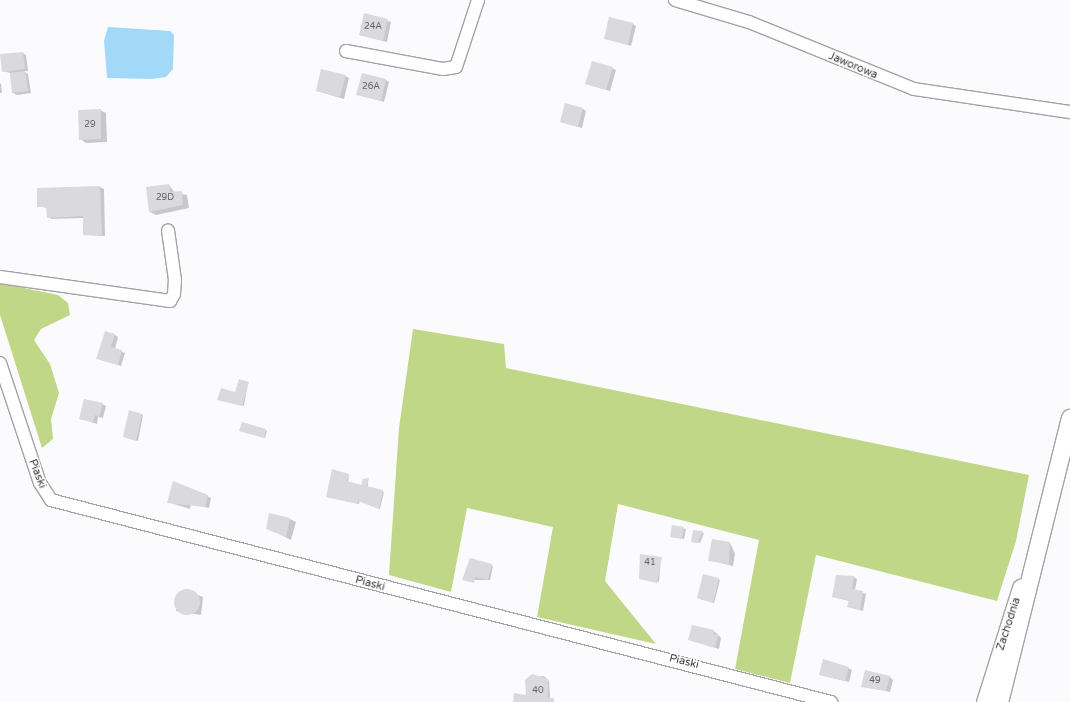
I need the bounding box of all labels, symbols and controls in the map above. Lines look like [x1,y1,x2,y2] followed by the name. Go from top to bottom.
[364,22,382,32] house number: 24A
[826,50,880,82] street label: Jaworowa
[362,82,380,92] house number: 26A
[84,120,96,130] house number: 29
[156,193,174,203] house number: 29D
[25,458,49,490] street label: Piaski
[644,558,656,568] house number: 41
[354,574,386,594] street label: Piaski
[994,596,1024,652] street label: Zachodnia
[668,652,700,672] street label: Piaski
[869,676,881,686] house number: 49
[532,686,544,696] house number: 40

